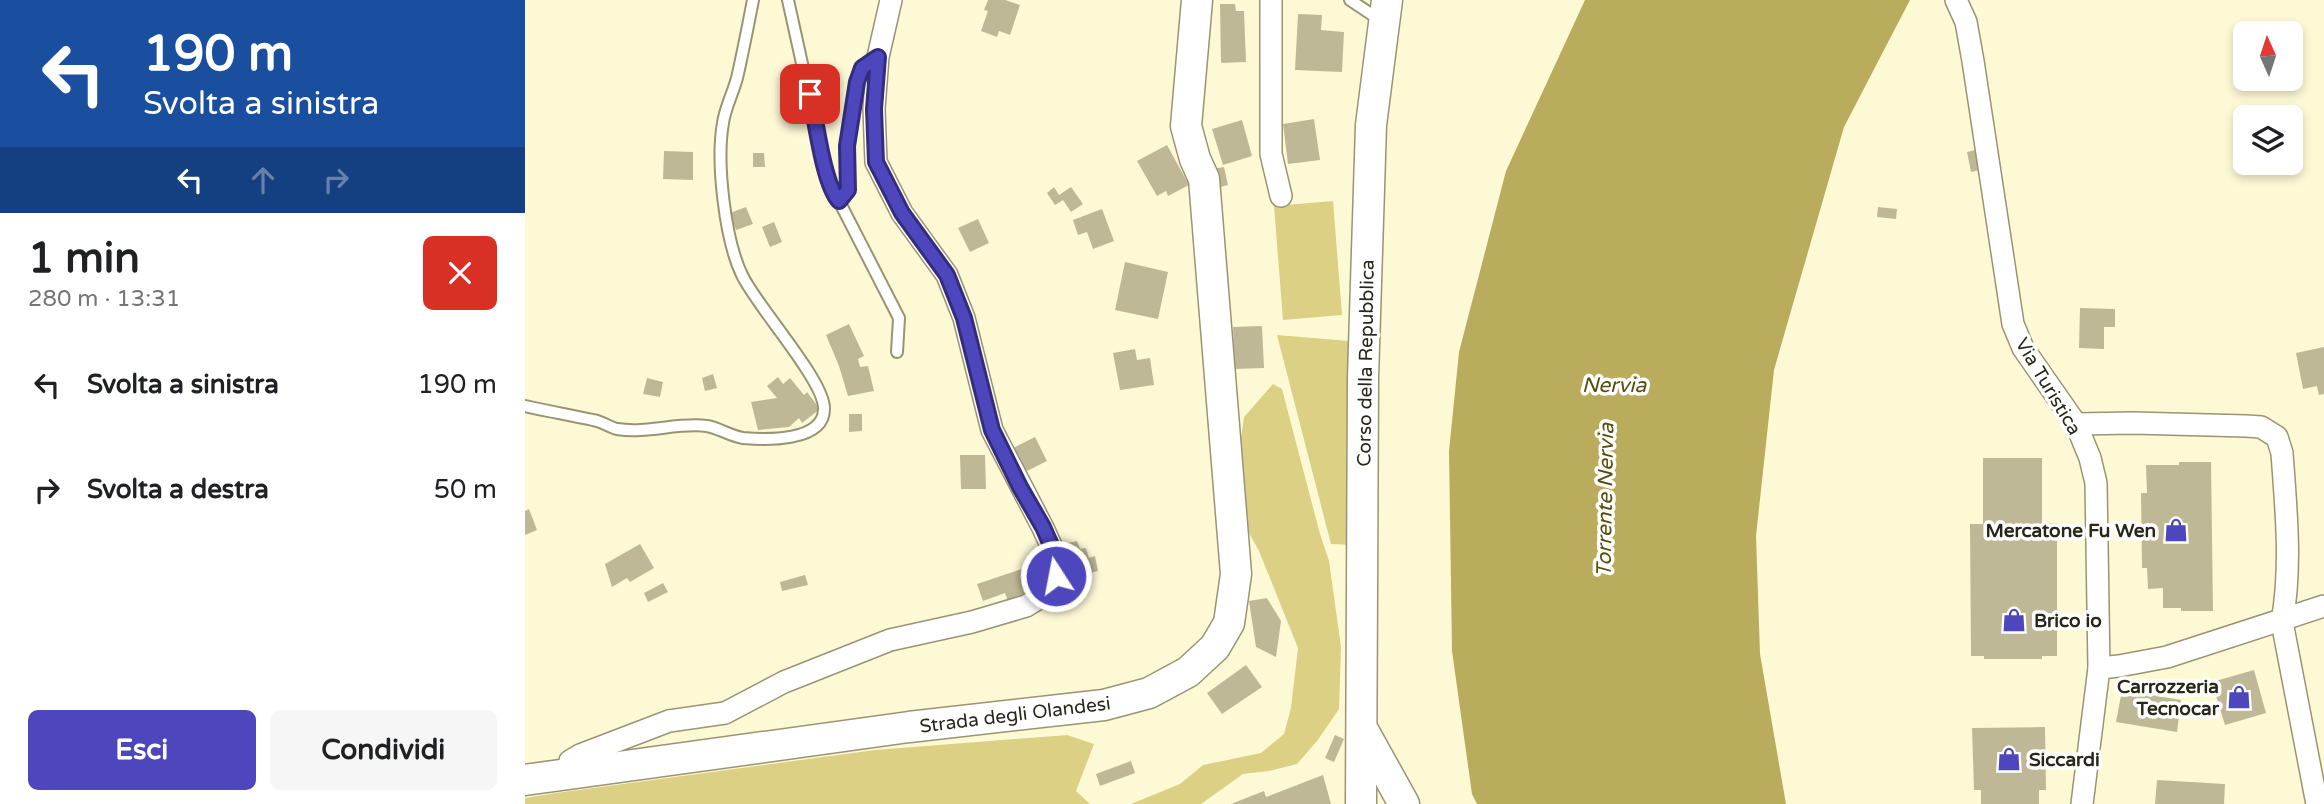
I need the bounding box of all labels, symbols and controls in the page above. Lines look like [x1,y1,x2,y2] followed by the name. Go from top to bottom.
[2233,21,2303,91] north arrow
[2233,21,2303,175] map controls
[143,25,293,84] text: 190 m
[28,28,119,119] icon: left
[780,64,840,124] pin
[791,75,829,113] icon: arrive
[143,85,379,123] text: Svolta a sinistra
[2233,105,2303,175] button: layers
[171,161,209,199] icon: left
[244,161,282,199] icon: ahead
[317,161,355,199] icon: right
[28,233,140,284] text: 1 min
[423,236,497,310] button: close
[1353,259,1379,467] street label: Corso della Repubblica
[28,285,180,313] text: 280 m · 13:31
[2011,334,2086,439] street label: Via Turistica
[28,366,66,404] icon: left
[87,369,279,400] text: Svolta a sinistra
[417,369,497,400] text: 190 m
[1582,373,1648,398] water label: Nervia
[1592,421,1619,577] water label: Torrente Nervia
[28,471,66,509] icon: right
[87,474,269,505] text: Svolta a destra
[434,474,497,505] text: 50 m
[2162,516,2190,544] shop icon: Mercatone Fu Wen
[1986,520,2156,542] place label: Mercatone Fu Wen
[1019,539,1093,613] position arrow
[2000,606,2028,634] shop icon: Brico io
[2034,610,2102,632] place label: Brico io
[2117,676,2220,720] place label: Carrozzeria Tecnocar
[2225,683,2253,711] shop icon: Carrozzeria Tecnocar
[918,692,1112,738] street label: Strada degli Olandesi
[28,710,256,790] button: Esci
[270,710,497,790] button: Condividi
[1995,745,2023,773] shop icon: Siccardi
[2029,749,2100,771] place label: Siccardi

